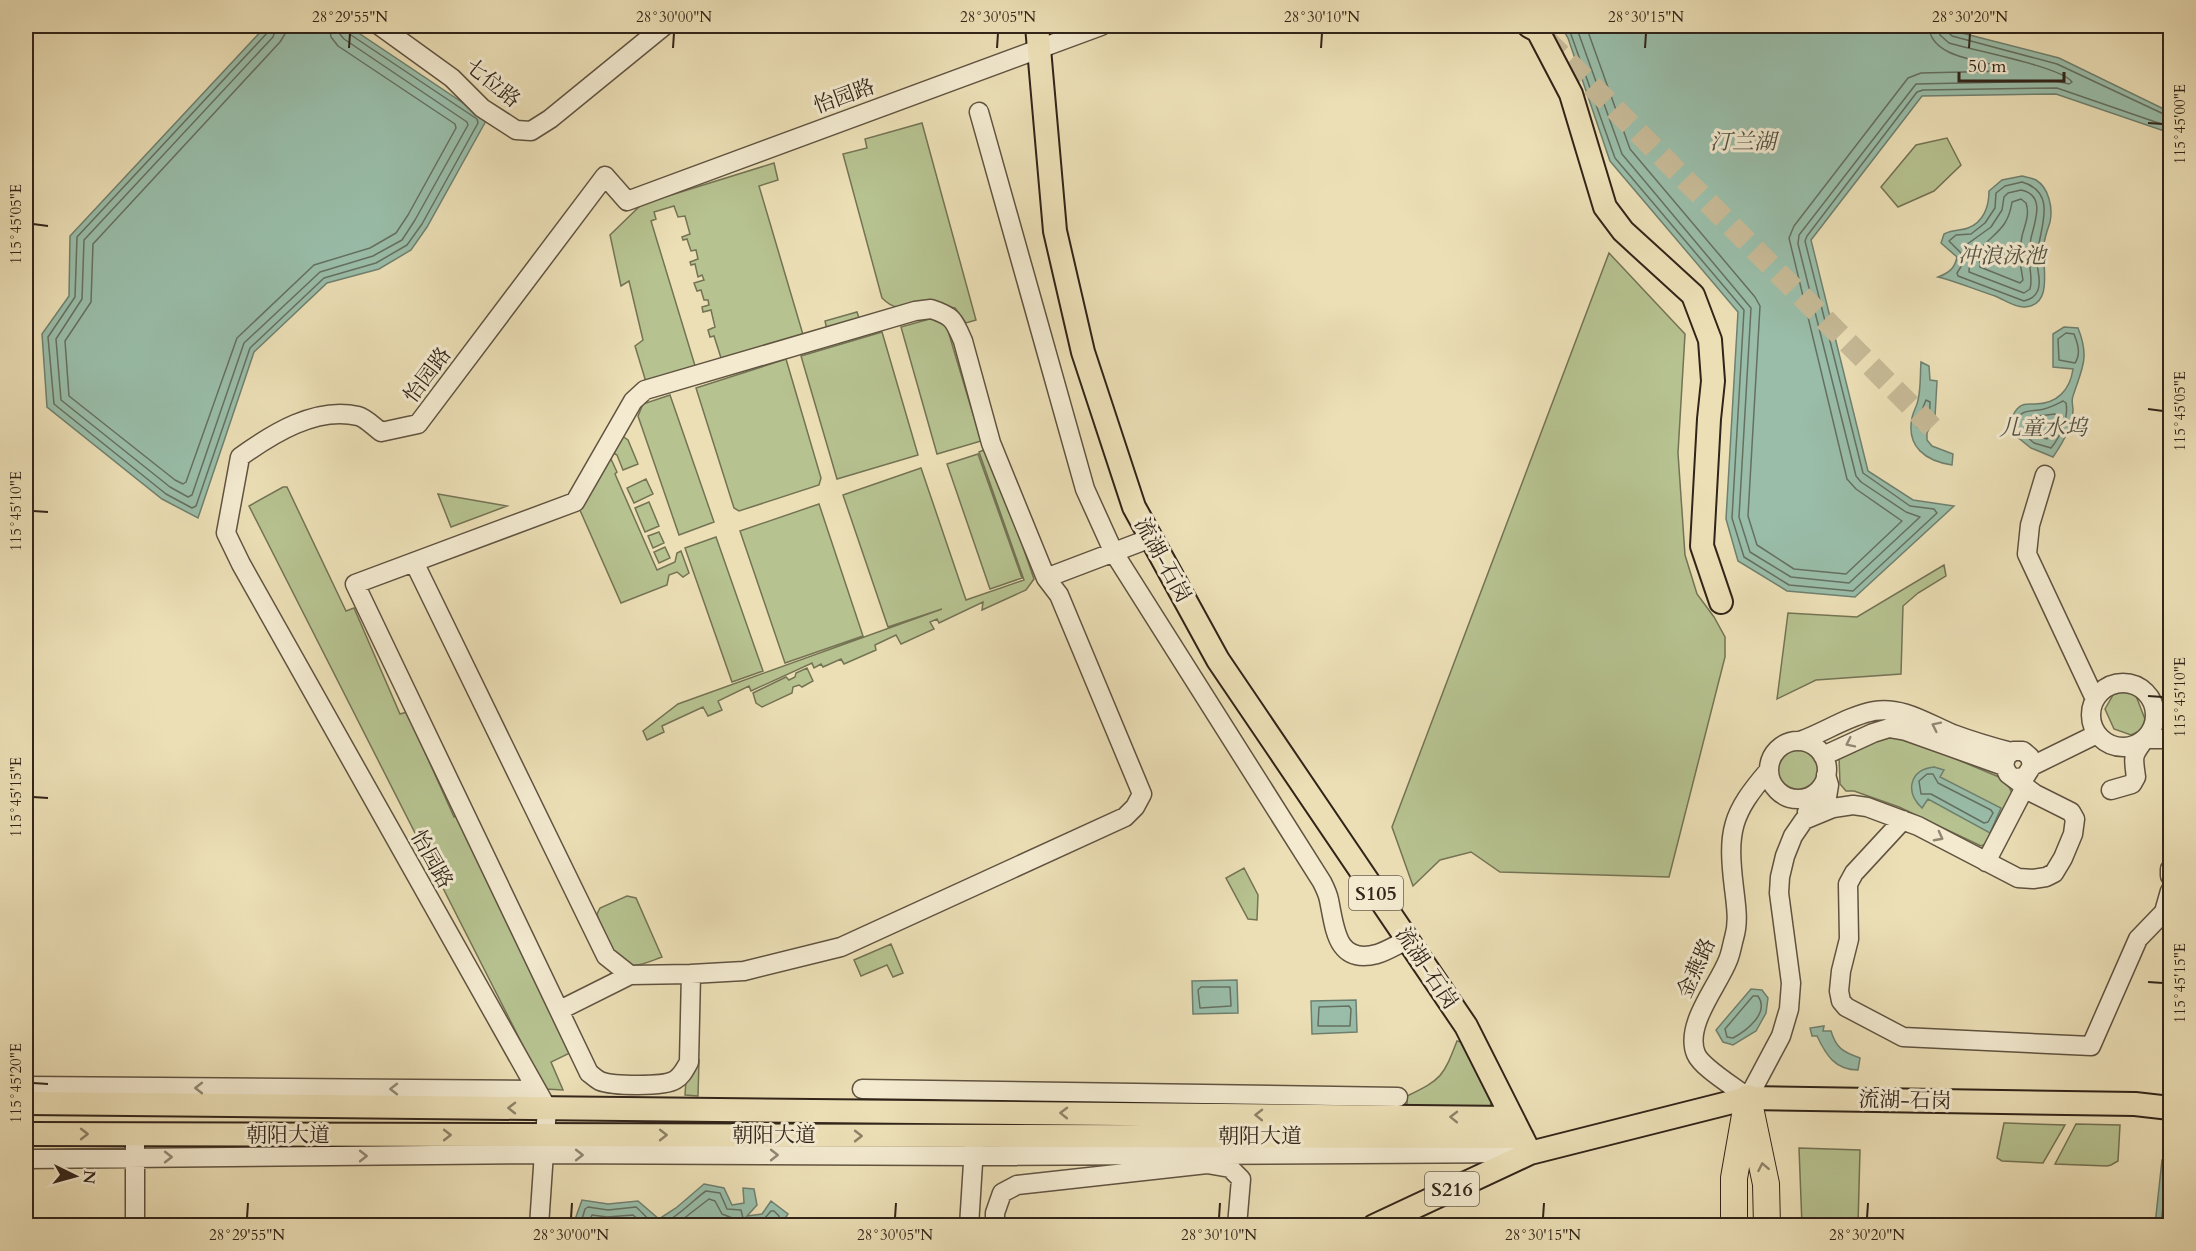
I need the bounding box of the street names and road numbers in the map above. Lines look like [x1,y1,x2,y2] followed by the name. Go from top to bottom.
[459,52,526,114] street label: 七位路
[810,72,879,121] street label: 怡园路
[397,341,458,409] street label: 怡园路
[1127,512,1198,608] street label: 流湖-石岗
[404,825,460,894] street label: 怡园路
[1349,876,1403,910] road number: S105
[1388,921,1465,1015] street label: 流湖-石岗
[1670,934,1723,1003] street label: 金燕路
[1858,1085,1952,1116] street label: 流湖-石岗
[246,1121,330,1150] street label: 朝阳大道
[732,1121,816,1150] street label: 朝阳大道
[1218,1122,1302,1151] street label: 朝阳大道
[1425,1172,1479,1206] road number: S216

